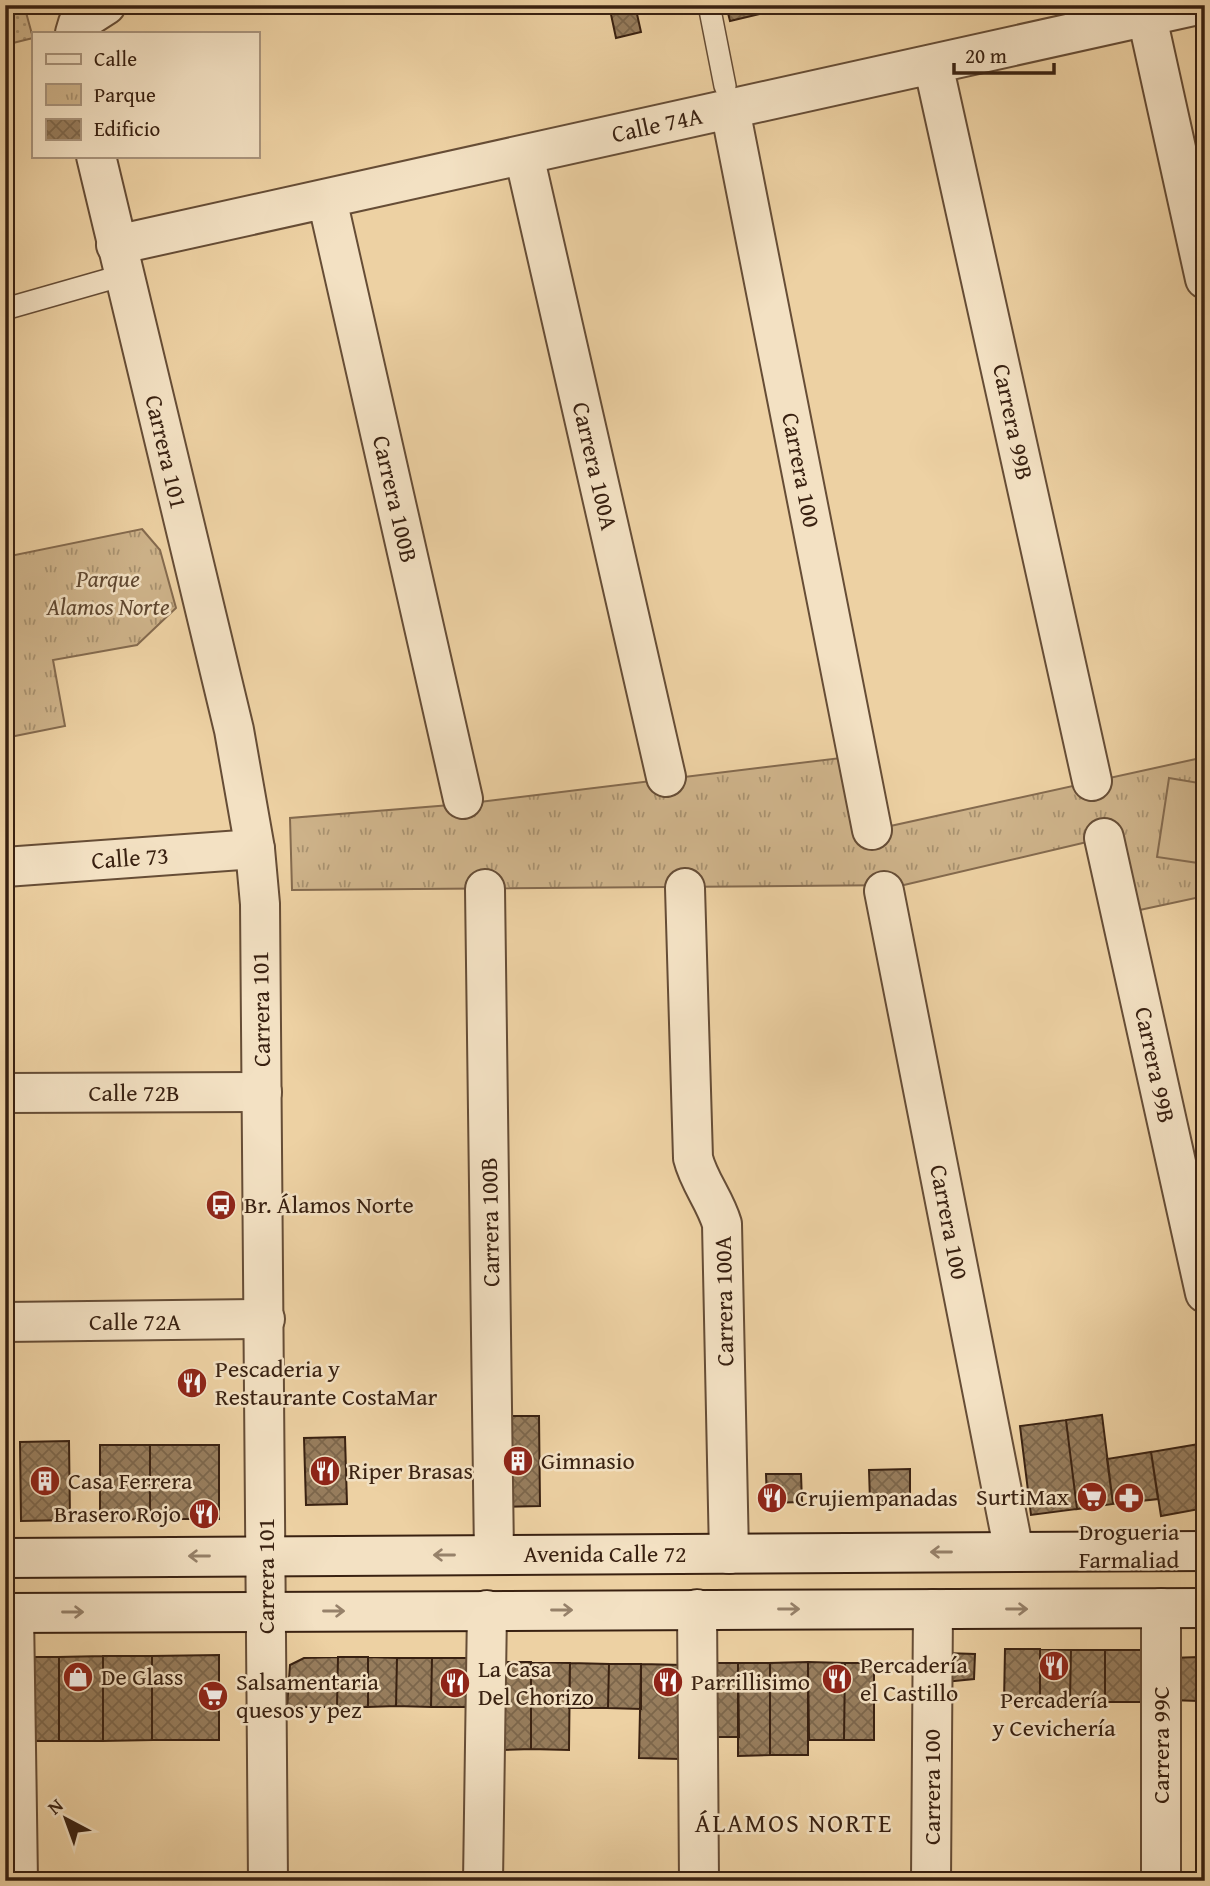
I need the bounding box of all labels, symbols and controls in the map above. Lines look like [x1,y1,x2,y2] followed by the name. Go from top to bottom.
[32,32,259,158] legend
[954,32,1054,76] scale bar
[965,40,1007,71] text: 20 m
[94,43,137,74] text: Calle
[94,79,156,110] text: Parque
[608,98,706,151] street label: Calle 74A
[94,113,160,144] text: Edificio
[984,361,1043,483] street label: Carrera 99B
[136,391,197,512] street label: Carrera 101
[564,398,627,534] street label: Carrera 100A
[773,410,830,530] street label: Carrera 100
[364,432,427,566] street label: Carrera 100B
[45,561,170,624] park label: Parque Alamos Norte
[90,837,170,878] street label: Calle 73
[242,951,279,1067] street label: Carrera 101
[1126,1004,1185,1126] street label: Carrera 99B
[88,1075,180,1110] street label: Calle 72B
[471,1157,508,1287] street label: Carrera 100B
[921,1162,978,1282] street label: Carrera 100
[244,1187,414,1222] place label: Br. Álamos Norte
[204,1188,238,1222] bus stop icon: Br. Álamos Norte
[705,1235,742,1367] street label: Carrera 100A
[89,1304,181,1339] street label: Calle 72A
[215,1351,438,1414] place label: Pescaderia y Restaurante CostaMar
[175,1366,209,1400] restaurant icon: Pescaderia y Restaurante CostaMar
[541,1443,635,1478] place label: Gimnasio
[501,1444,535,1478] building icon: Gimnasio
[348,1453,473,1488] place label: Riper Brasas
[308,1454,342,1488] restaurant icon: Riper Brasas
[68,1463,193,1498] place label: Casa Ferrera
[28,1464,62,1498] building icon: Casa Ferrera
[976,1479,1070,1514] place label: SurtiMax
[795,1480,958,1515] place label: Crujiempanadas
[1075,1480,1109,1514] supermarket icon: SurtiMax
[755,1481,789,1515] restaurant icon: Crujiempanadas
[1112,1481,1146,1515] pharmacy icon: Drogueria Farmaliad
[54,1496,181,1531] place label: Brasero Rojo
[187,1497,221,1531] restaurant icon: Brasero Rojo
[1079,1514,1180,1577] place label: Drogueria Farmaliad
[248,1518,283,1634] street label: Carrera 101
[523,1536,687,1571] street label: Avenida Calle 72
[929,1546,952,1559] one-way arrow
[432,1548,455,1562] one-way arrow
[187,1550,210,1563] one-way arrow
[778,1602,801,1616] one-way arrow
[1005,1602,1028,1616] one-way arrow
[550,1603,573,1617] one-way arrow
[323,1604,346,1617] one-way arrow
[62,1605,85,1619] one-way arrow
[860,1647,968,1710] place label: Percadería el Castillo
[1037,1649,1071,1683] restaurant icon: Percadería y Cevichería
[478,1651,594,1714] place label: La Casa Del Chorizo
[101,1659,183,1694] place label: De Glass
[61,1660,95,1694] shop icon: De Glass
[820,1662,854,1696] restaurant icon: Percadería el Castillo
[236,1664,379,1727] place label: Salsamentaria quesos y pez
[691,1664,810,1699] place label: Parrillisimo
[651,1665,685,1699] restaurant icon: Parrillisimo
[438,1666,472,1700] restaurant icon: La Casa Del Chorizo
[196,1679,230,1713] supermarket icon: Salsamentaria quesos y pez
[991,1682,1116,1745] place label: Percadería y Cevichería
[1143,1686,1178,1804] street label: Carrera 99C
[914,1729,949,1845] street label: Carrera 100
[32,1784,102,1854] north arrow
[41,1791,69,1821] text: N
[695,1803,893,1842] district label: ÁLAMOS NORTE

